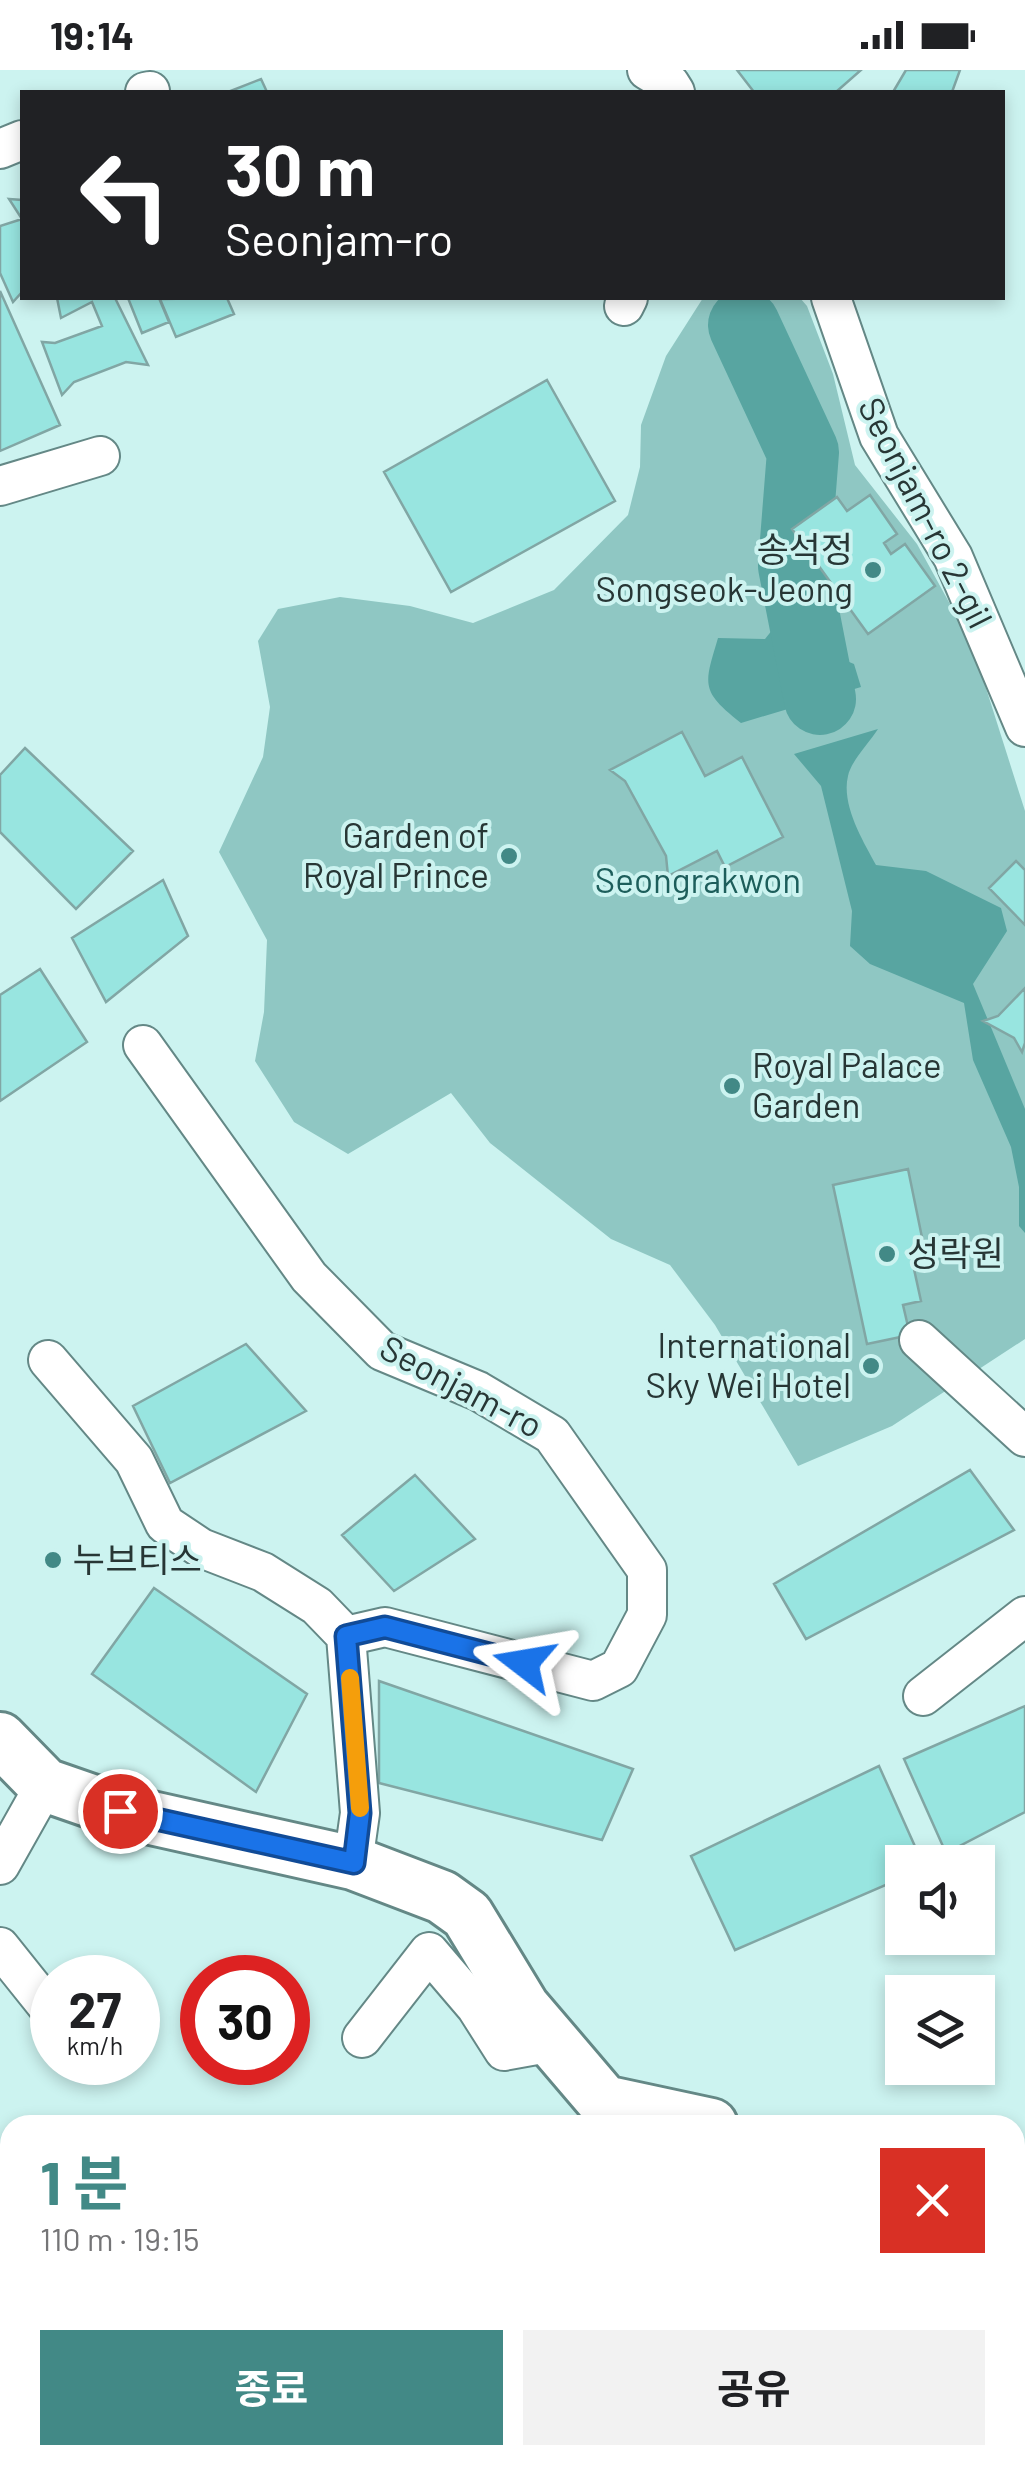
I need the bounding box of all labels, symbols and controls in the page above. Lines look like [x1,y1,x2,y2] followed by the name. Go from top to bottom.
[50,12,134,58] text: 19:14
[225,126,375,210] text: 30 m
[60,130,190,260] icon: left
[225,211,453,265] text: Seonjam-ro
[851,390,1003,634] street label: Seonjam-ro 2-gil
[595,527,853,609] place label: 송석정 Songseok-Jeong
[862,559,884,581] marker: 송석정 Songseok-Jeong
[303,813,489,895] place label: Garden of Royal Prince
[498,845,520,867] marker: Garden of Royal Prince
[595,858,801,900] park label: Seongrakwon
[752,1043,942,1125] place label: Royal Palace Garden
[721,1075,743,1097] marker: Royal Palace Garden
[907,1231,1004,1273] place label: 성락원
[876,1243,898,1265] marker: 성락원
[646,1323,851,1405] place label: International Sky Wei Hotel
[374,1325,550,1445] street label: Seonjam-ro
[860,1355,882,1377] marker: International Sky Wei Hotel
[73,1537,202,1579] place label: 누브티스
[42,1549,64,1571] marker: 누브티스
[472,1611,576,1715] position arrow
[78,1769,163,1854] pin
[93,1784,148,1839] icon: arrive
[885,1845,995,2085] map controls
[885,1845,995,1955] button: sound
[180,1955,310,2085] speed limit sign: 30
[885,1975,995,2085] button: layers
[69,1978,121,2038] text: 27
[67,2030,123,2060] text: km/h
[40,2145,128,2217] text: 1 분
[880,2148,985,2253] button: close
[40,2219,199,2257] text: 110 m · 19:15
[40,2330,503,2445] button: 종료
[523,2330,985,2445] button: 공유

